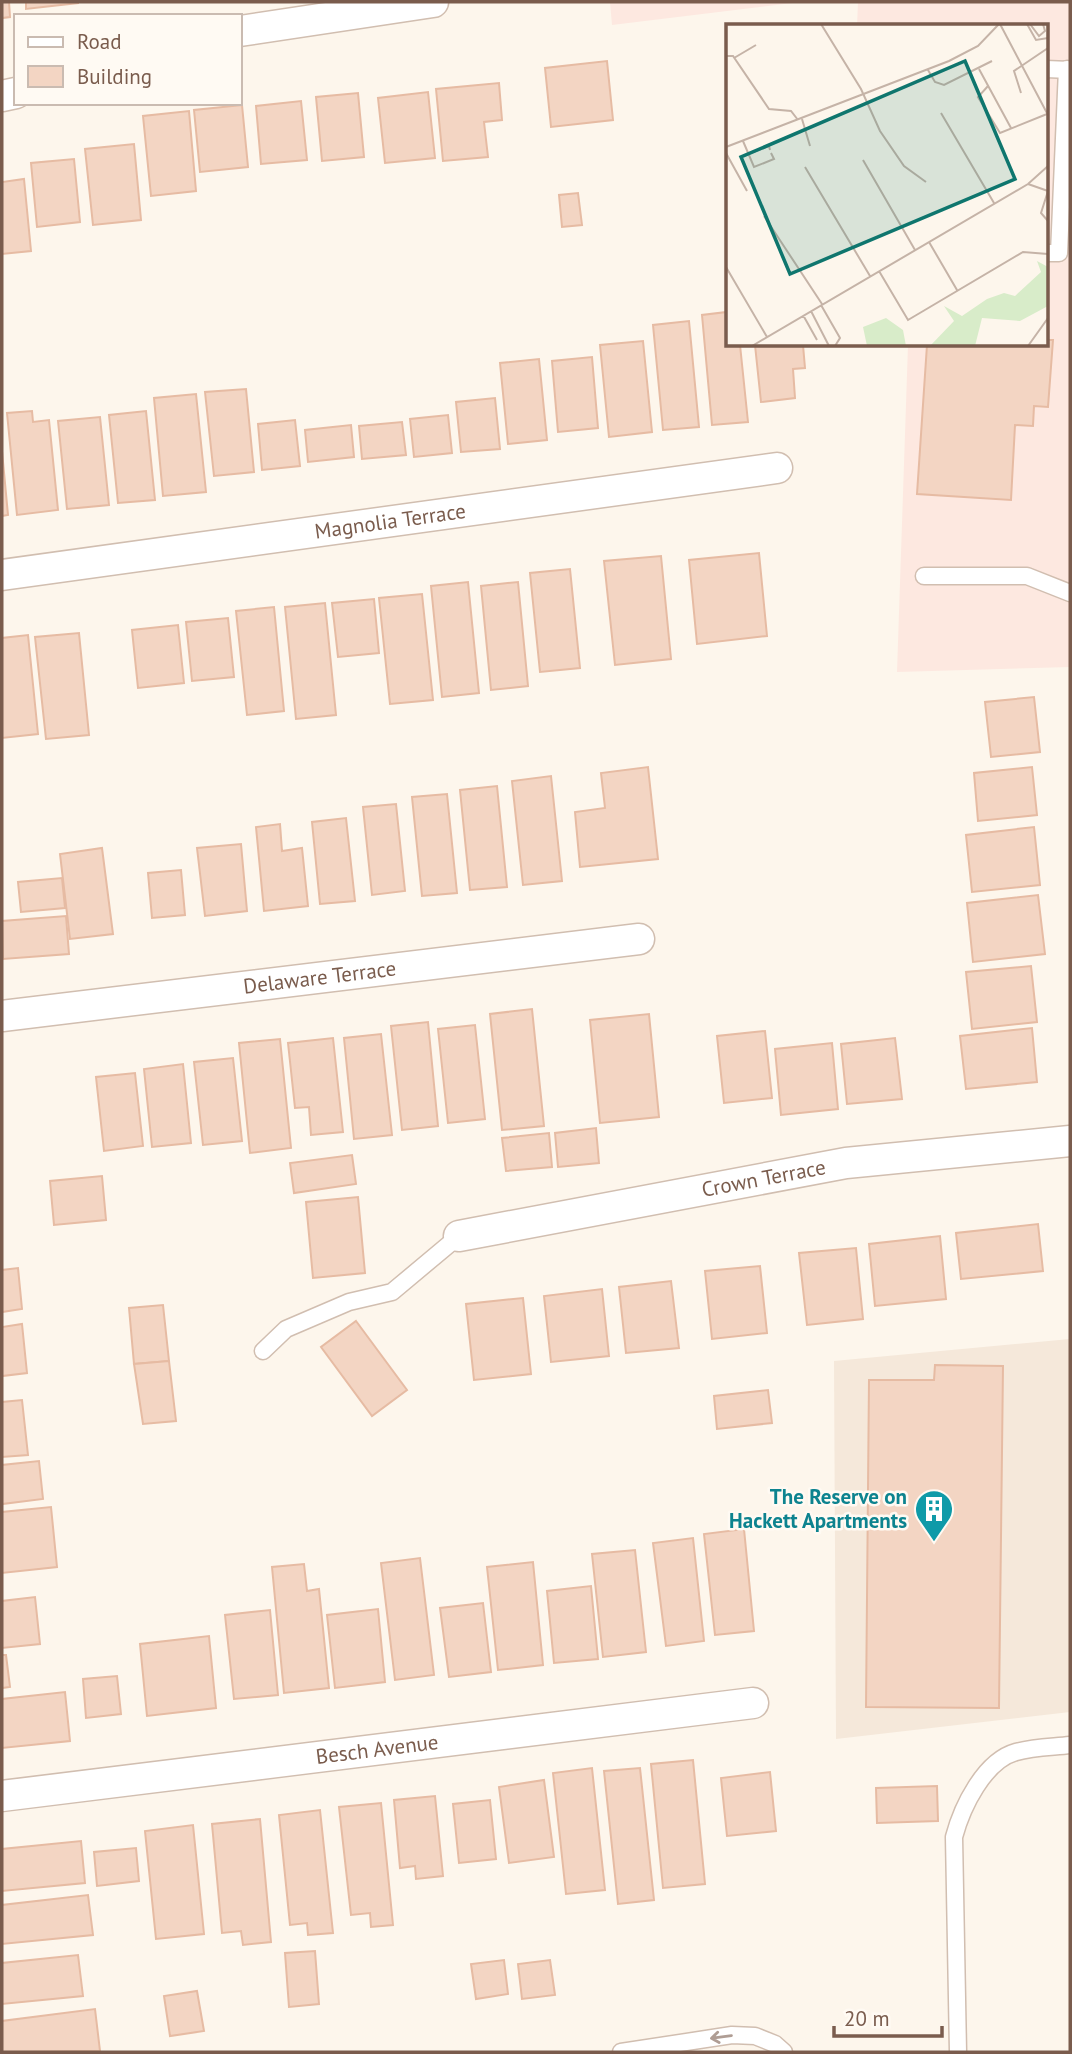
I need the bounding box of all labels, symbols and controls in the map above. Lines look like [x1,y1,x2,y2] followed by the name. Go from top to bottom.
[14,14,242,105] legend
[726,24,1048,346] inset map
[77,28,121,55] text: Road
[77,63,152,90] text: Building
[313,497,468,545] street label: Magnolia Terrace
[242,954,398,1000] street label: Delaware Terrace
[699,1153,828,1203] street label: Crown Terrace
[729,1483,907,1534] place label: The Reserve on Hackett Apartments
[913,1488,955,1543] building icon: The Reserve on Hackett Apartments
[314,1728,440,1770] street label: Besch Avenue
[834,1994,942,2038] scale bar
[844,2005,890,2032] text: 20 m
[710,2031,732,2044] one-way arrow

